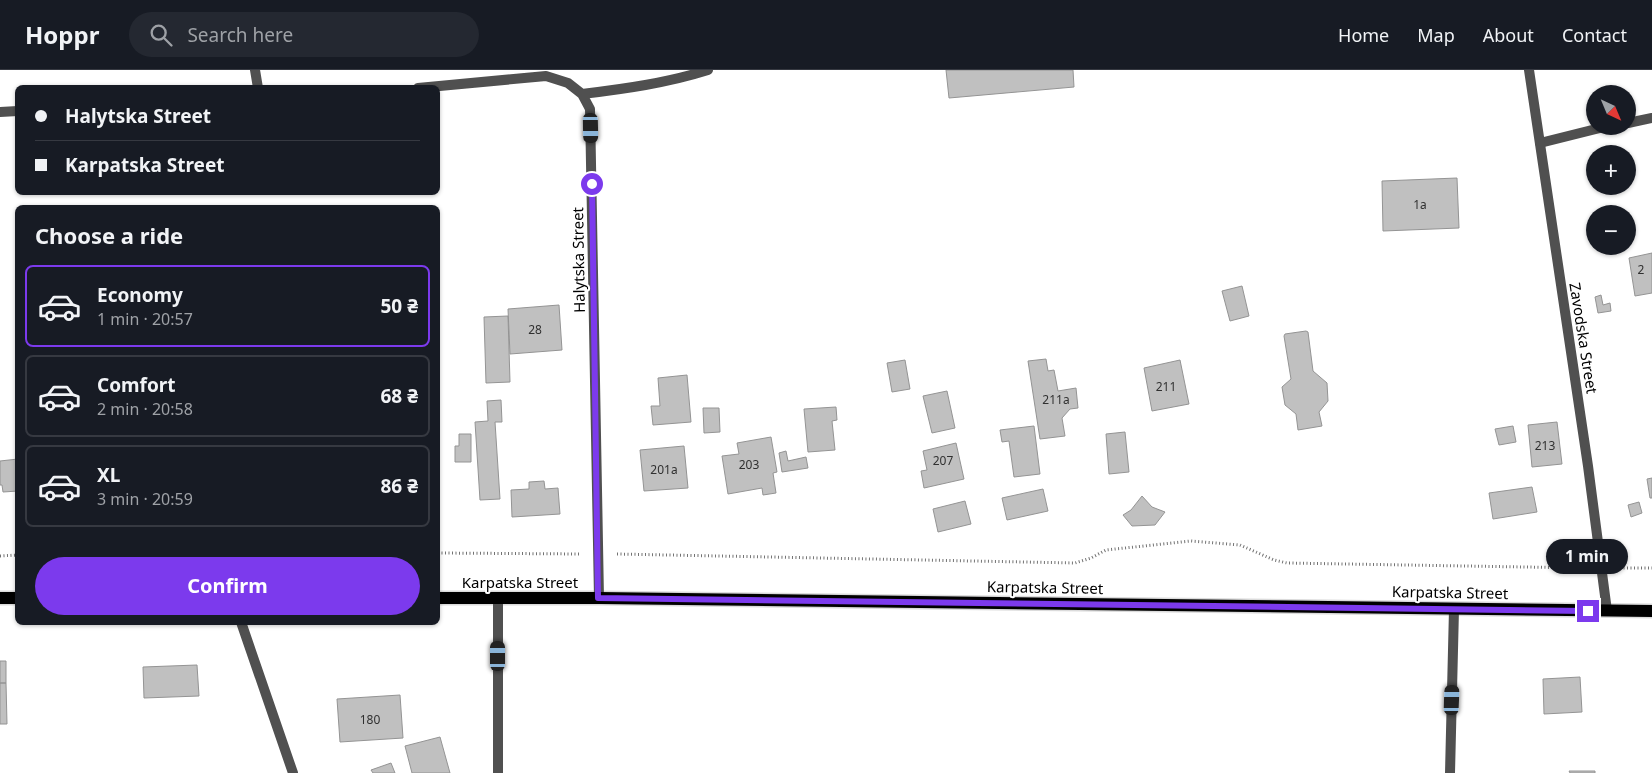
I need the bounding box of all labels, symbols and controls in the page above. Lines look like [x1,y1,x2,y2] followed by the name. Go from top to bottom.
[129,12,479,57] search box
[25,18,99,51] text: Hoppr
[147,21,175,49] icon: search
[187,22,293,48] text: Search here
[1338,23,1389,47] text: Home
[1417,23,1455,47] text: Map
[1483,23,1534,47] text: About
[1562,23,1627,47] text: Contact
[1586,85,1636,135] north arrow
[1586,85,1636,255] map controls
[65,103,211,129] text: Halytska Street
[583,113,598,143] car
[1586,145,1636,195] button: +
[65,152,225,178] text: Karpatska Street
[581,173,603,195] route start
[1413,196,1427,213] house number: 1а
[1586,205,1636,255] button: −
[567,206,589,313] street label: Halytska Street
[35,220,183,250] text: Choose a ride
[1638,261,1645,278] house number: 2
[1565,281,1603,396] street label: Zavodska Street
[97,282,183,308] text: Economy
[37,284,82,329] icon: car
[380,293,418,319] text: 50 ₴
[97,308,193,330] text: 1 min · 20:57
[528,321,542,338] house number: 28
[97,372,176,398] text: Comfort
[37,374,82,419] icon: car
[1156,378,1176,395] house number: 211
[380,383,418,409] text: 68 ₴
[1042,391,1070,408] house number: 211а
[97,398,193,420] text: 2 min · 20:58
[1535,437,1555,454] house number: 213
[933,452,953,469] house number: 207
[739,456,759,473] house number: 203
[650,461,678,478] house number: 201а
[97,462,120,488] text: XL
[37,464,82,509] icon: car
[380,473,418,499] text: 86 ₴
[97,488,193,510] text: 3 min · 20:59
[1547,538,1629,574] callout: 1 min
[1565,545,1609,567] text: 1 min
[35,557,420,615] button: Confirm
[462,572,579,592] street label: Karpatska Street
[987,576,1104,598] street label: Karpatska Street
[1392,581,1509,603] street label: Karpatska Street
[1577,600,1599,622] route end
[490,641,505,671] car
[1443,685,1460,715] car
[360,711,380,728] house number: 180

